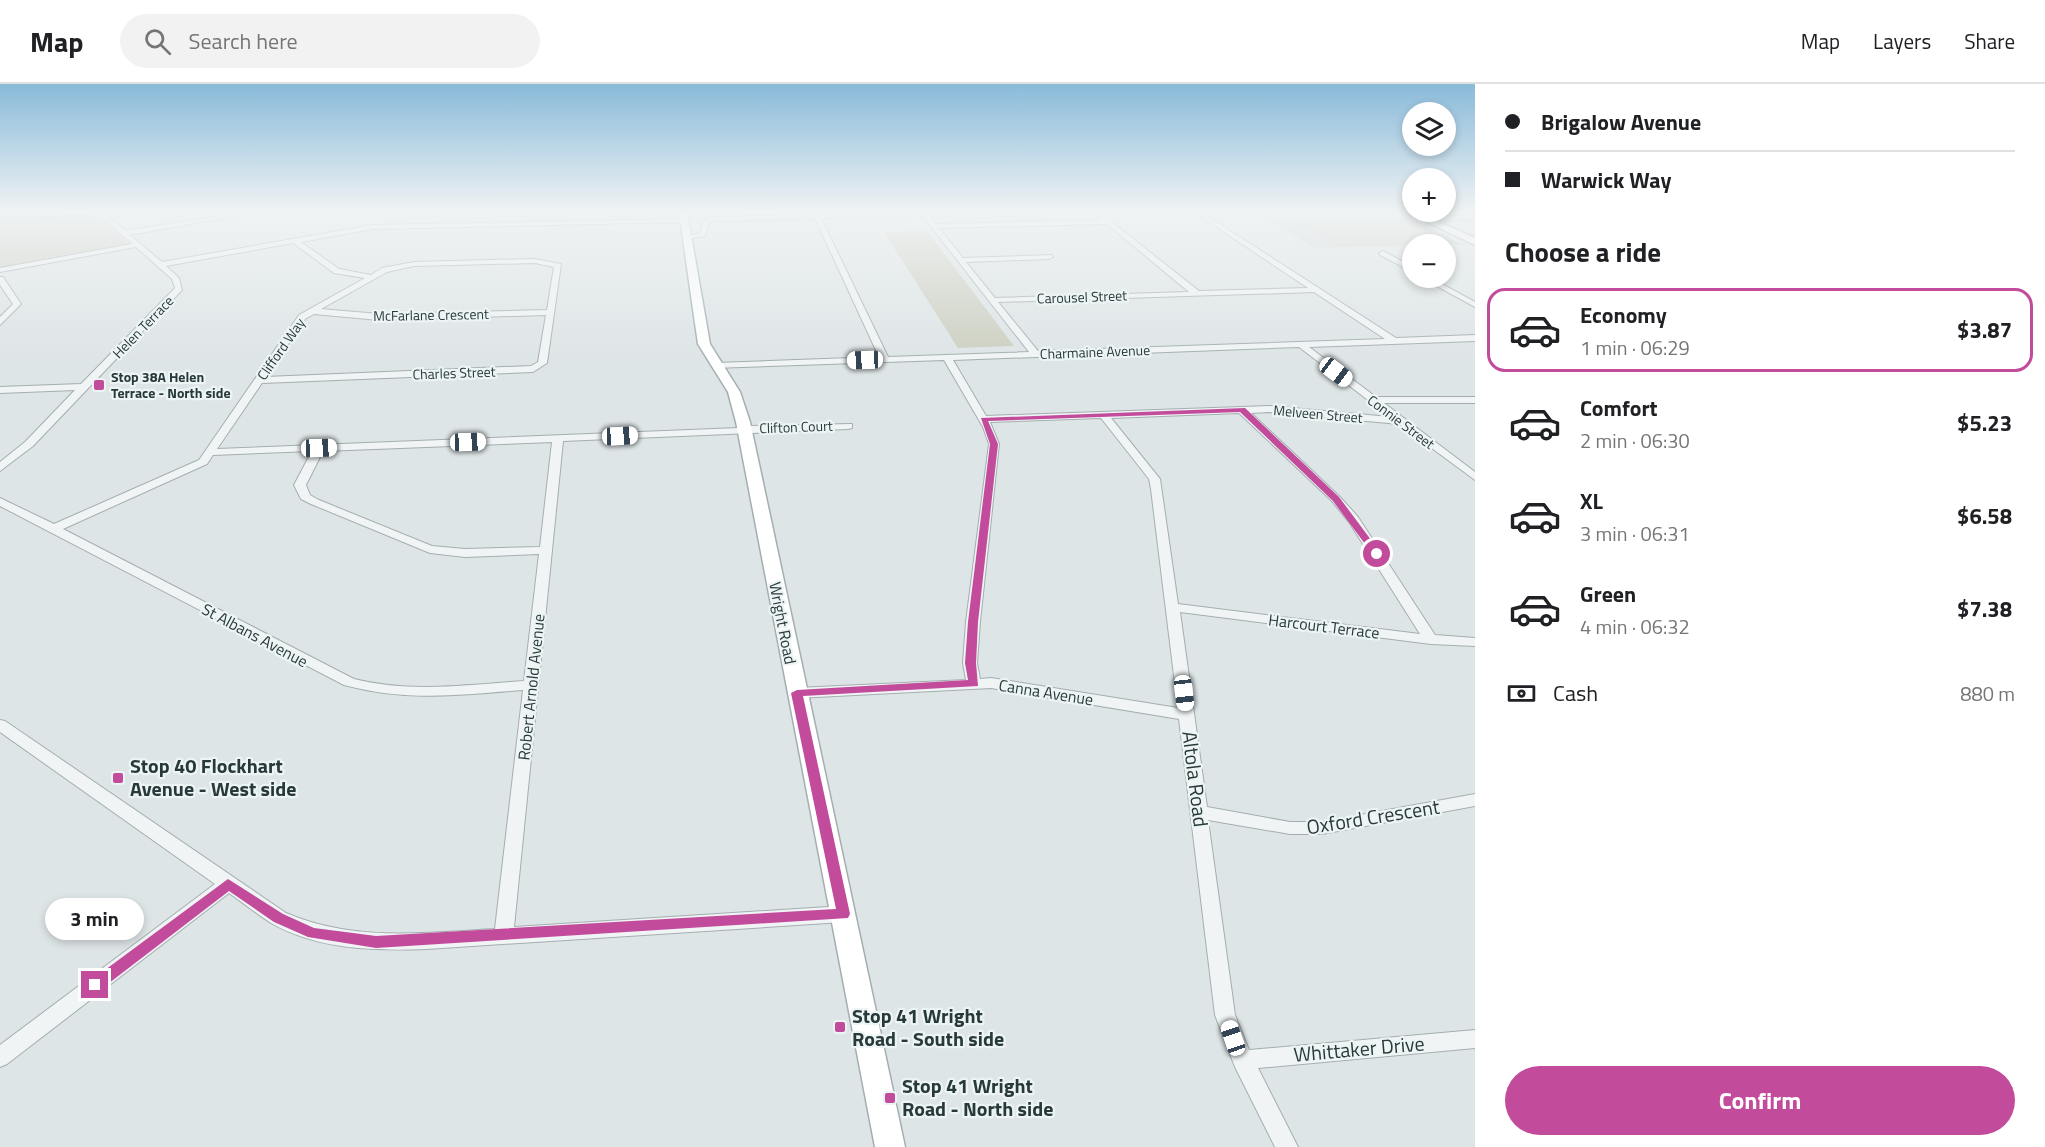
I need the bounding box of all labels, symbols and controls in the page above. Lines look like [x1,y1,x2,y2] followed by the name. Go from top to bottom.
[120,14,540,68] search box
[30,20,84,63] text: Map
[189,24,298,58] text: Search here
[141,25,174,58] icon: search
[1801,25,1840,57] text: Map
[1873,25,1931,57] text: Layers
[1964,25,2015,57] text: Share
[1402,102,1456,288] map controls
[1402,102,1456,156] button: layers
[1541,105,1701,139] text: Brigalow Avenue
[1541,163,1671,197] text: Warwick Way
[1402,168,1456,222] button: +
[1505,231,1661,272] text: Choose a ride
[1402,234,1456,288] button: −
[1037,284,1127,309] street label: Carousel Street
[107,290,178,363] street label: Helen Terrace
[1580,298,1667,332] text: Economy
[373,303,489,326] street label: McFarlane Crescent
[1508,303,1562,357] icon: car
[251,313,310,384] street label: Clifford Way
[1957,313,2012,347] text: $3.87
[1580,332,1690,363] text: 1 min · 06:29
[1040,339,1150,364] street label: Charmaine Avenue
[847,350,883,370] car
[1316,354,1356,390] car
[412,361,496,384] street label: Charles Street
[111,366,231,403] place label: Stop 38A Helen Terrace - North side
[92,378,106,392] marker: Stop 38A Helen Terrace - North side
[1363,389,1439,454] street label: Connie Street
[1580,391,1658,425] text: Comfort
[1508,396,1562,450] icon: car
[1273,399,1364,428] street label: Melveen Street
[1957,406,2012,440] text: $5.23
[759,415,833,438] street label: Clifton Court
[1580,425,1690,456] text: 2 min · 06:30
[602,426,638,446] car
[450,432,486,452] car
[301,438,337,458] car
[1580,484,1603,518] text: XL
[1508,489,1562,543] icon: car
[1957,499,2012,533] text: $6.58
[1580,518,1690,549] text: 3 min · 06:31
[1363,540,1390,567] route start
[1580,577,1636,611] text: Green
[763,580,803,666] street label: Wright Road
[1508,582,1562,636] icon: car
[1957,592,2012,626] text: $7.38
[198,597,312,673] street label: St Albans Avenue
[1267,607,1381,645] street label: Harcourt Terrace
[1580,611,1690,642] text: 4 min · 06:32
[511,613,551,761] street label: Robert Arnold Avenue
[997,673,1095,711] street label: Canna Avenue
[1173,674,1195,712] car
[1553,676,1598,710] text: Cash
[1505,677,1538,710] icon: cash
[1960,678,2015,709] text: 880 m
[1174,729,1217,829] street label: Altola Road
[130,750,296,804] place label: Stop 40 Flockhart Avenue - West side
[111,771,125,785] marker: Stop 40 Flockhart Avenue - West side
[1304,791,1442,842] street label: Oxford Crescent
[46,898,144,940] callout: 3 min
[70,903,119,934] text: 3 min
[81,971,108,998] route end
[852,1000,1004,1054] place label: Stop 41 Wright Road - South side
[1219,1018,1247,1058] car
[833,1020,847,1034] marker: Stop 41 Wright Road - South side
[1292,1027,1426,1070] street label: Whittaker Drive
[1505,1066,2015,1135] button: Confirm
[902,1070,1053,1124] place label: Stop 41 Wright Road - North side
[883,1091,897,1105] marker: Stop 41 Wright Road - North side

